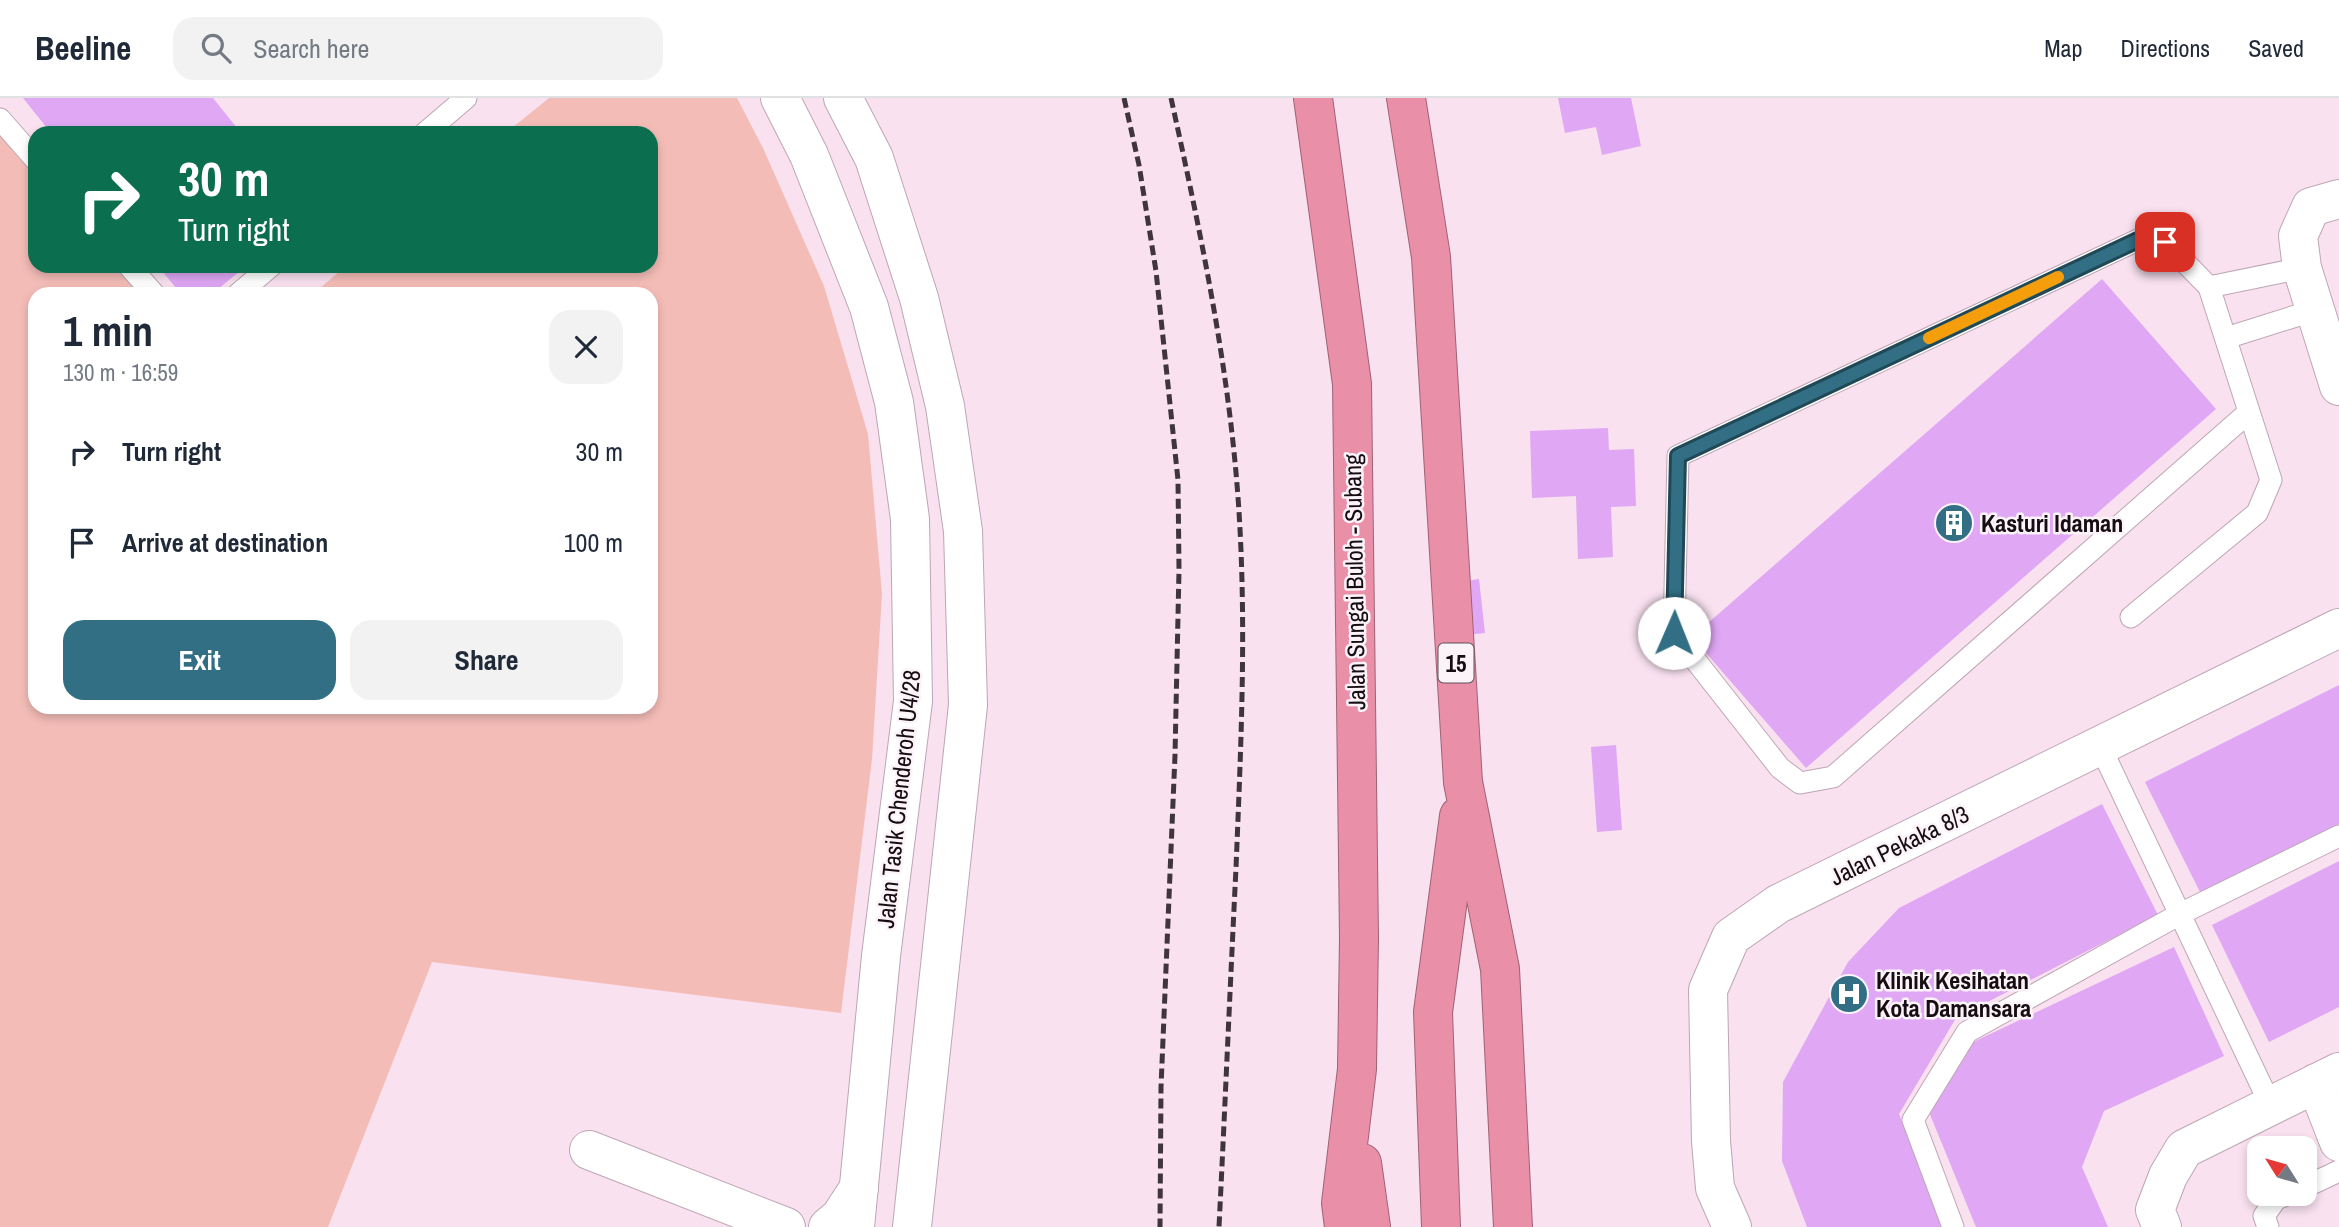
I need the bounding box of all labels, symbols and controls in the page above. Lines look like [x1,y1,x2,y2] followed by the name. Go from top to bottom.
[173,17,663,80] search box
[35,26,131,70] text: Beeline
[197,29,235,67] icon: search
[253,31,369,66] text: Search here
[2044,32,2082,64] text: Map
[2120,32,2210,64] text: Directions
[2248,32,2304,64] text: Saved
[178,145,270,211] text: 30 m
[63,154,154,245] icon: right
[178,208,290,251] text: Turn right
[2135,212,2195,272] pin
[2146,223,2184,261] icon: arrive
[63,303,153,359] text: 1 min
[549,310,623,384] button: close
[63,357,178,388] text: 130 m · 16:59
[63,433,101,471] icon: right
[122,434,221,469] text: Turn right
[576,434,623,469] text: 30 m
[1336,454,1372,710] street label: Jalan Sungai Buloh - Subang
[1933,502,1975,544] building icon: Kasturi Idaman
[1981,507,2123,539] place label: Kasturi Idaman
[63,524,101,562] icon: arrive
[122,525,328,560] text: Arrive at destination
[564,525,623,560] text: 100 m
[1637,596,1711,670] position arrow
[63,620,336,700] button: Exit
[350,620,623,700] button: Share
[1438,643,1474,682] road number: 15
[869,668,927,930] street label: Jalan Tasik Chenderoh U4/28
[1824,798,1974,892] street label: Jalan Pekaka 8/3
[1876,964,2031,1024] place label: Klinik Kesihatan Kota Damansara
[1828,973,1870,1015] hospital icon: Klinik Kesihatan Kota Damansara
[2247,1136,2317,1206] north arrow
[2247,1136,2317,1206] map controls

